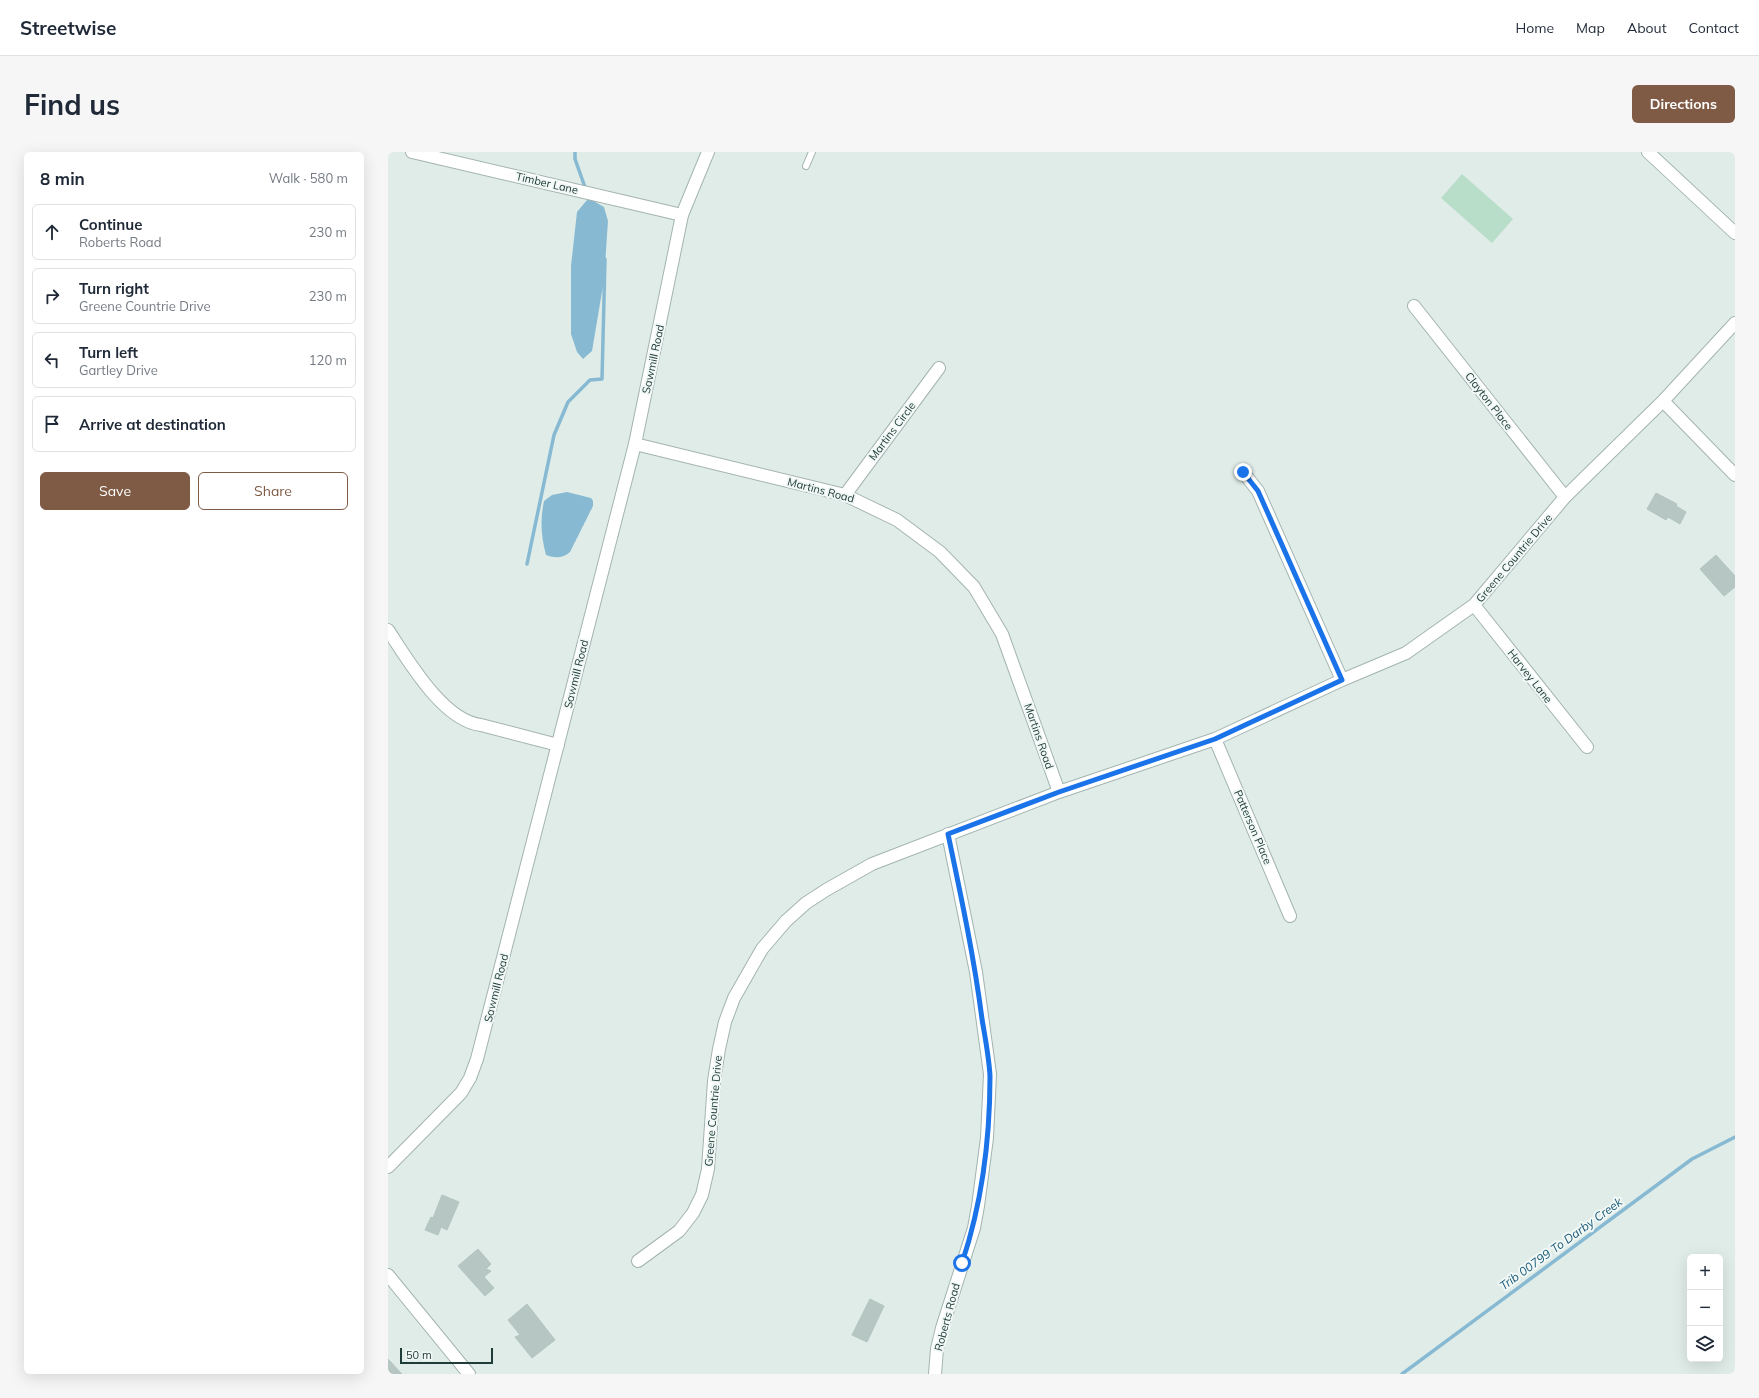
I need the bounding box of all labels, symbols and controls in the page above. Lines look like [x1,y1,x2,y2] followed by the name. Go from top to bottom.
[20,16,116,40] text: Streetwise
[1515,19,1554,37] text: Home
[1576,19,1605,37] text: Map
[1627,19,1667,37] text: About
[1689,19,1739,37] text: Contact
[1632,85,1735,123] button: Directions
[24,87,120,122] text: Find us
[40,168,85,189] text: 8 min
[515,169,579,197] street label: Timber Lane
[269,170,348,186] text: Walk · 580 m
[79,215,142,234] text: Continue
[41,221,63,243] icon: ahead
[309,224,347,240] text: 230 m
[79,234,161,250] text: Roberts Road
[79,279,149,298] text: Turn right
[41,285,63,307] icon: right
[309,288,347,304] text: 230 m
[79,298,211,314] text: Greene Countrie Drive
[639,323,667,395] street label: Sawmill Road
[79,343,138,362] text: Turn left
[41,349,63,371] icon: left
[309,352,347,368] text: 120 m
[79,362,158,378] text: Gartley Drive
[1462,369,1516,433] street label: Clayton Place
[865,399,919,463] street label: Martins Circle
[41,413,63,435] icon: arrive
[79,415,226,434] text: Arrive at destination
[1234,463,1252,481] route end
[40,472,190,510] button: Save
[198,472,348,510] button: Share
[786,474,856,506] street label: Martins Road
[1473,511,1555,605] street label: Greene Countrie Drive
[561,638,591,710] street label: Sawmill Road
[1505,646,1555,706] street label: Harvey Lane
[1021,701,1057,771] street label: Martins Road
[1231,788,1275,866] street label: Patterson Place
[481,952,511,1024] street label: Sawmill Road
[701,1055,725,1167] street label: Greene Countrie Drive
[1496,1193,1626,1293] water label: Trib 00799 To Darby Creek
[953,1254,971,1272] route start
[1687,1254,1723,1362] map controls
[1687,1254,1723,1290] button: +
[931,1281,963,1353] street label: Roberts Road
[1687,1290,1723,1326] button: −
[1687,1326,1723,1362] button: layers
[400,1346,493,1365] scale bar
[406,1348,432,1362] text: 50 m

